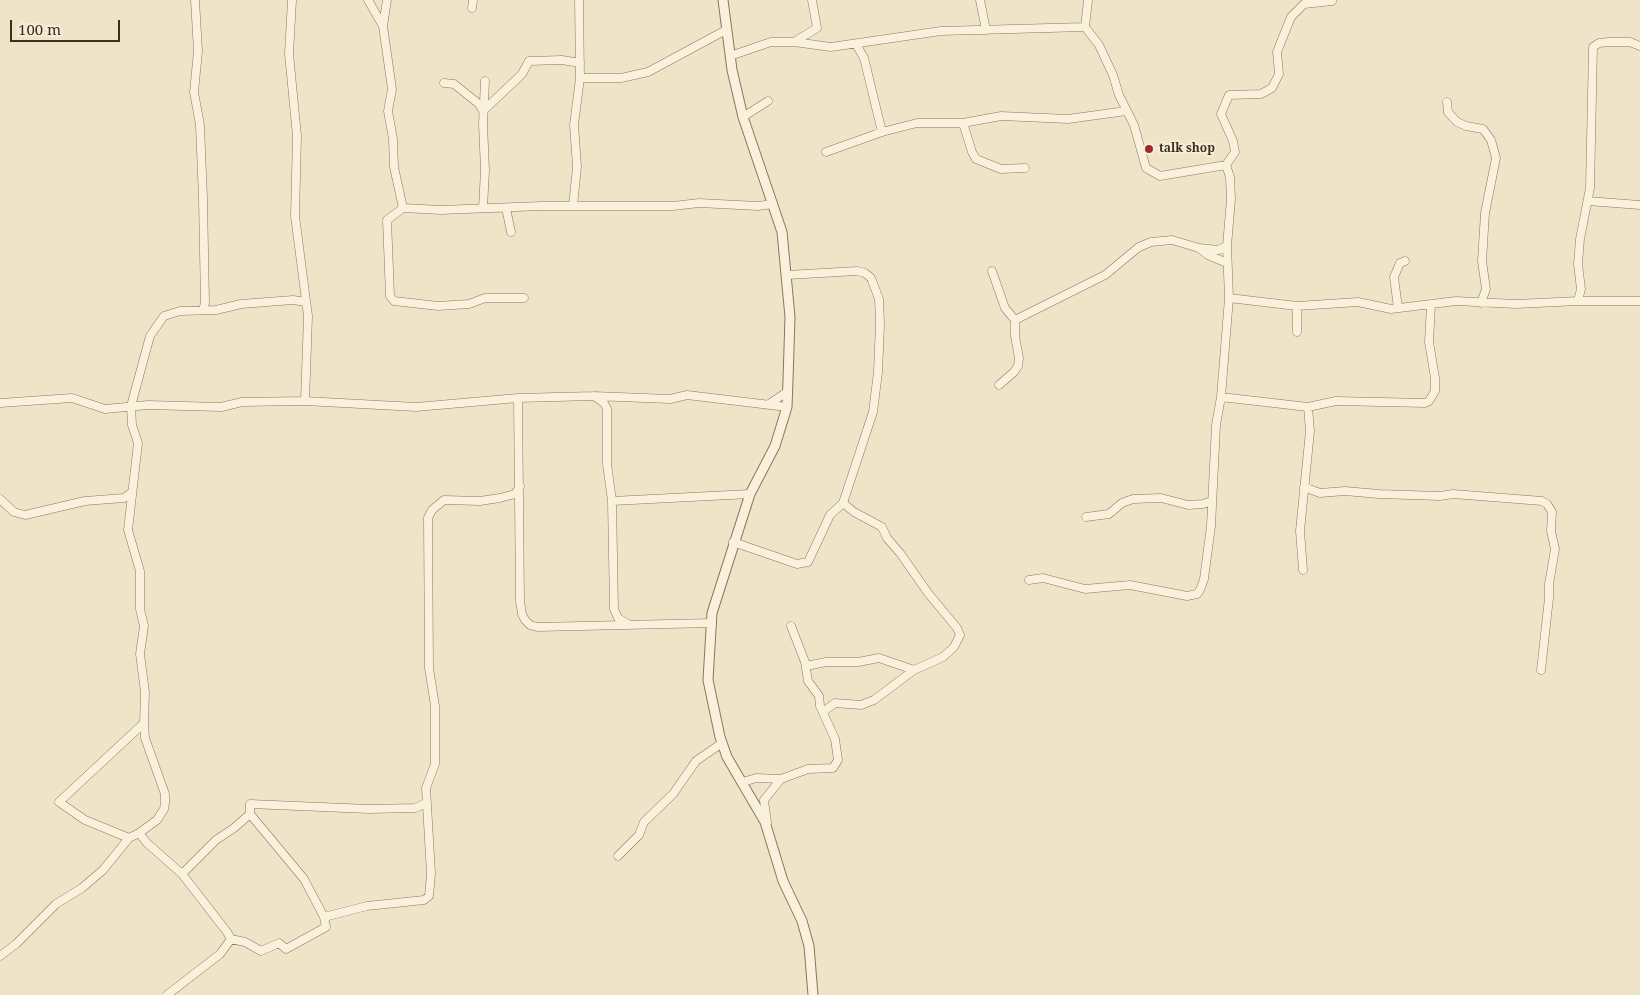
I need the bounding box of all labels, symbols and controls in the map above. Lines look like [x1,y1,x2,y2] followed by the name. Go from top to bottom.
[12,10,122,42] scale bar
[18,19,61,39] text: 100 m
[1159,142,1215,156] place label: talk shop
[1143,143,1155,155] marker: talk shop

